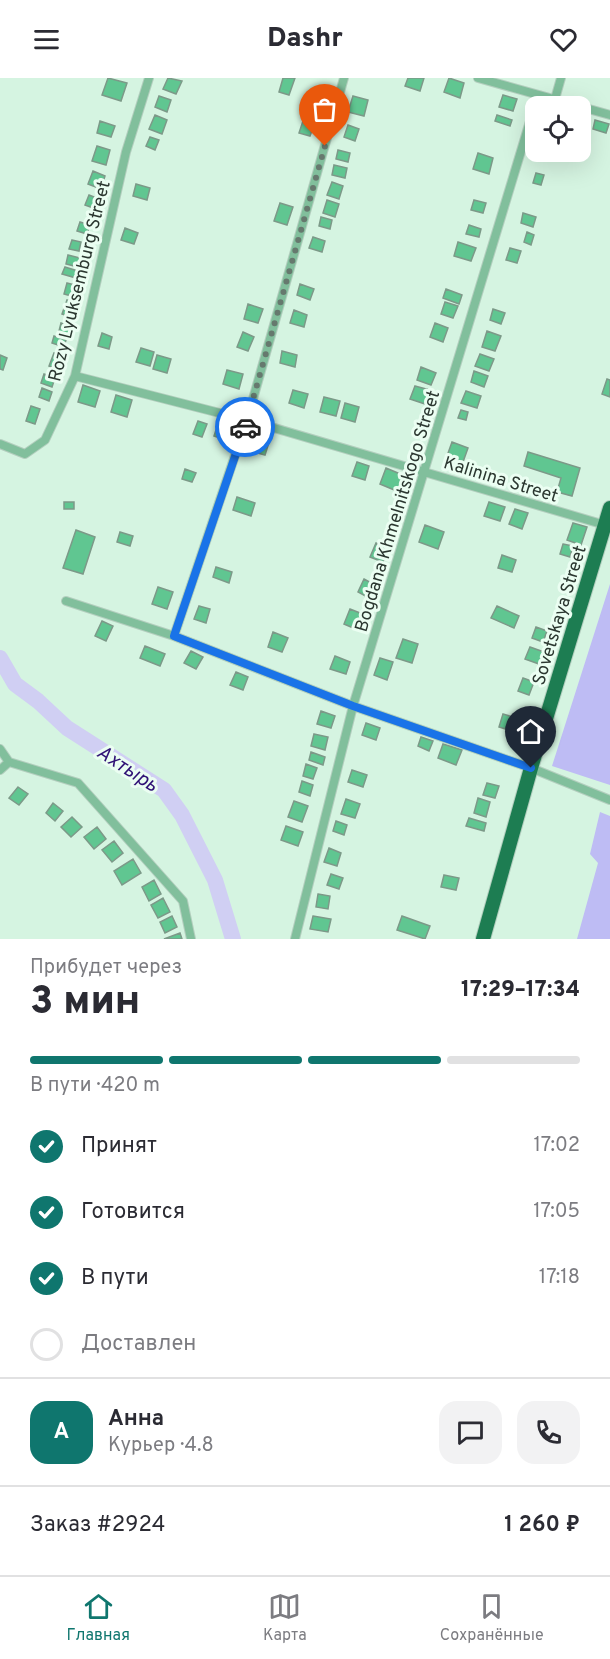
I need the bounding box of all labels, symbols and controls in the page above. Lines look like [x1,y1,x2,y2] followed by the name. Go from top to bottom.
[267,22,343,56] text: Dashr
[30,23,63,56] icon: menu
[547,23,580,56] icon: heart
[299,84,350,146] pin
[308,93,341,126] icon: bag
[525,96,591,162] map controls
[525,96,591,162] button: locate
[44,178,117,384] street label: Rozy Lyuksemburg Street
[351,388,446,635] street label: Bogdana Khmelnitskogo Street
[215,397,275,457] courier
[229,411,262,444] icon: car
[441,452,561,509] street label: Kalinina Street
[528,543,593,688] street label: Sovetskaya Street
[505,706,556,768] pin
[514,715,547,748] icon: home
[91,740,163,799] water label: Ахтырь
[30,955,182,981] text: Прибудет через
[461,977,580,1004] text: 17:29–17:34
[30,979,140,1028] text: 3 мин
[30,1073,160,1099] text: В пути · 420 m
[30,1130,63,1163] icon: check
[81,1133,157,1160] text: Принят
[533,1133,580,1159] text: 17:02
[30,1196,63,1229] icon: check
[81,1199,185,1226] text: Готовится
[533,1199,580,1225] text: 17:05
[30,1262,63,1295] icon: check
[81,1265,149,1292] text: В пути
[539,1265,580,1291] text: 17:18
[81,1331,196,1358] text: Доставлен
[439,1401,502,1464] button: chat
[517,1401,580,1464] button: phone
[108,1406,164,1433] text: Анна
[54,1419,69,1446] text: А
[108,1433,214,1459] text: Курьер · 4.8
[30,1512,165,1539] text: Заказ #2924
[504,1512,580,1539] text: 1 260 ₽
[66,1590,130,1646] tab: Главная
[263,1590,307,1646] tab: Карта
[440,1590,544,1646] tab: Сохранённые

